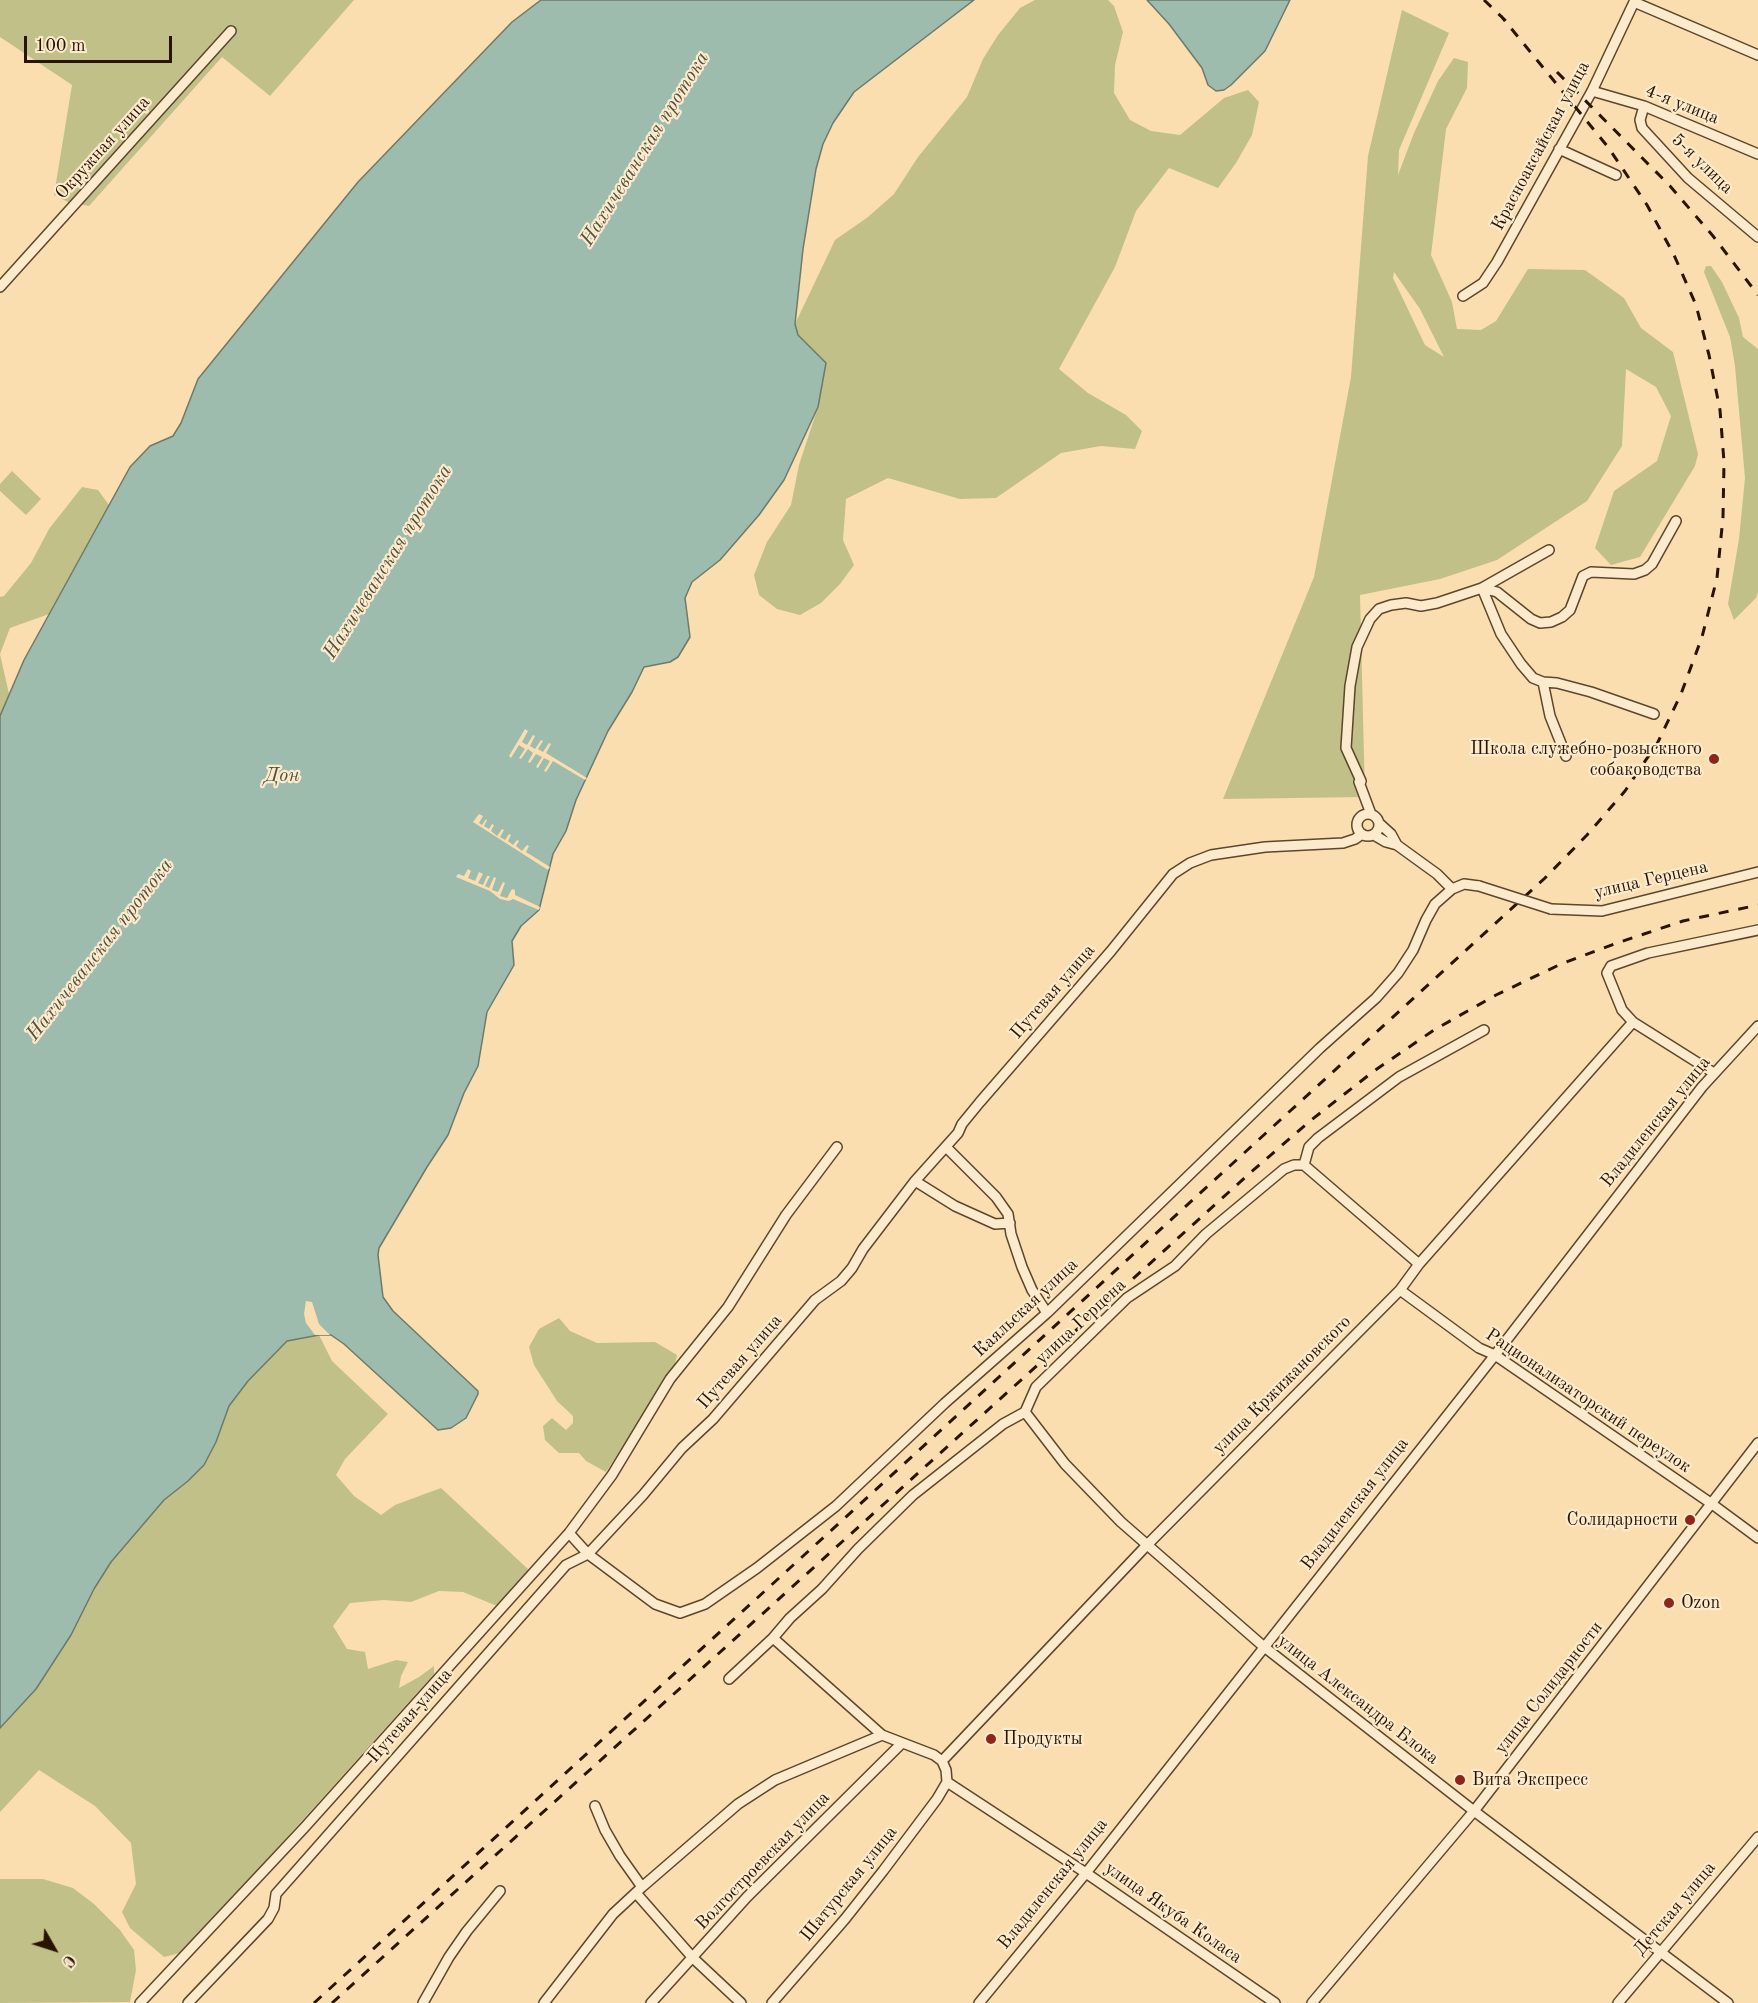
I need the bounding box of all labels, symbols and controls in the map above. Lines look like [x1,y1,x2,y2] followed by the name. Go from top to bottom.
[27,24,176,62] scale bar
[35,37,86,55] text: 100 m
[575,48,715,250] water label: Нахичеванская протока
[1487,58,1595,234] street label: Красноаксайская улица
[1642,80,1722,130] street label: 4-я улица
[51,92,155,204] street label: Окружная улица
[1667,129,1737,199] street label: 5-я улица
[318,461,458,663] water label: Нахичеванская протока
[1470,738,1702,780] place label: Школа служебно-розыскного собаководства
[1707,752,1721,766] marker: Школа служебно-розыскного собаководства
[264,764,300,788] water label: Дон
[21,854,179,1046] water label: Нахичеванская протока
[1592,856,1710,904] street label: улица Герцена
[1006,940,1100,1044] street label: Путевая улица
[1597,1052,1715,1192] street label: Владиленская улица
[969,1254,1083,1362] street label: Каяльская улица
[1031,1275,1131,1369] street label: улица Герцена
[693,1310,787,1414] street label: Путевая улица
[1208,1311,1356,1459] street label: улица Кржижановского
[1481,1324,1695,1478] street label: Рационализаторский переулок
[1297,1433,1413,1575] street label: Владиленская улица
[1566,1509,1678,1531] place label: Солидарности
[1683,1513,1697,1527] marker: Солидарности
[1681,1592,1720,1614] place label: Ozon
[1662,1596,1676,1610] marker: Ozon
[1490,1617,1608,1759] street label: улица Солидарности
[1273,1630,1443,1770] street label: улица Александра Блока
[363,1664,457,1768] street label: Путевая улица
[1003,1728,1083,1750] place label: Продукты
[984,1732,998,1746] marker: Продукты
[1472,1769,1588,1791] place label: Вита Экспресс
[1453,1773,1467,1787] marker: Вита Экспресс
[691,1787,835,1935] street label: Волгостроевская улица
[994,1814,1112,1954] street label: Владиленская улица
[796,1822,902,1946] street label: Шатурская улица
[1100,1857,1246,1969] street label: улица Якуба Коласа
[1629,1858,1721,1960] street label: Детская улица
[24,1919,84,1979] north arrow
[58,1951,78,1969] text: С

